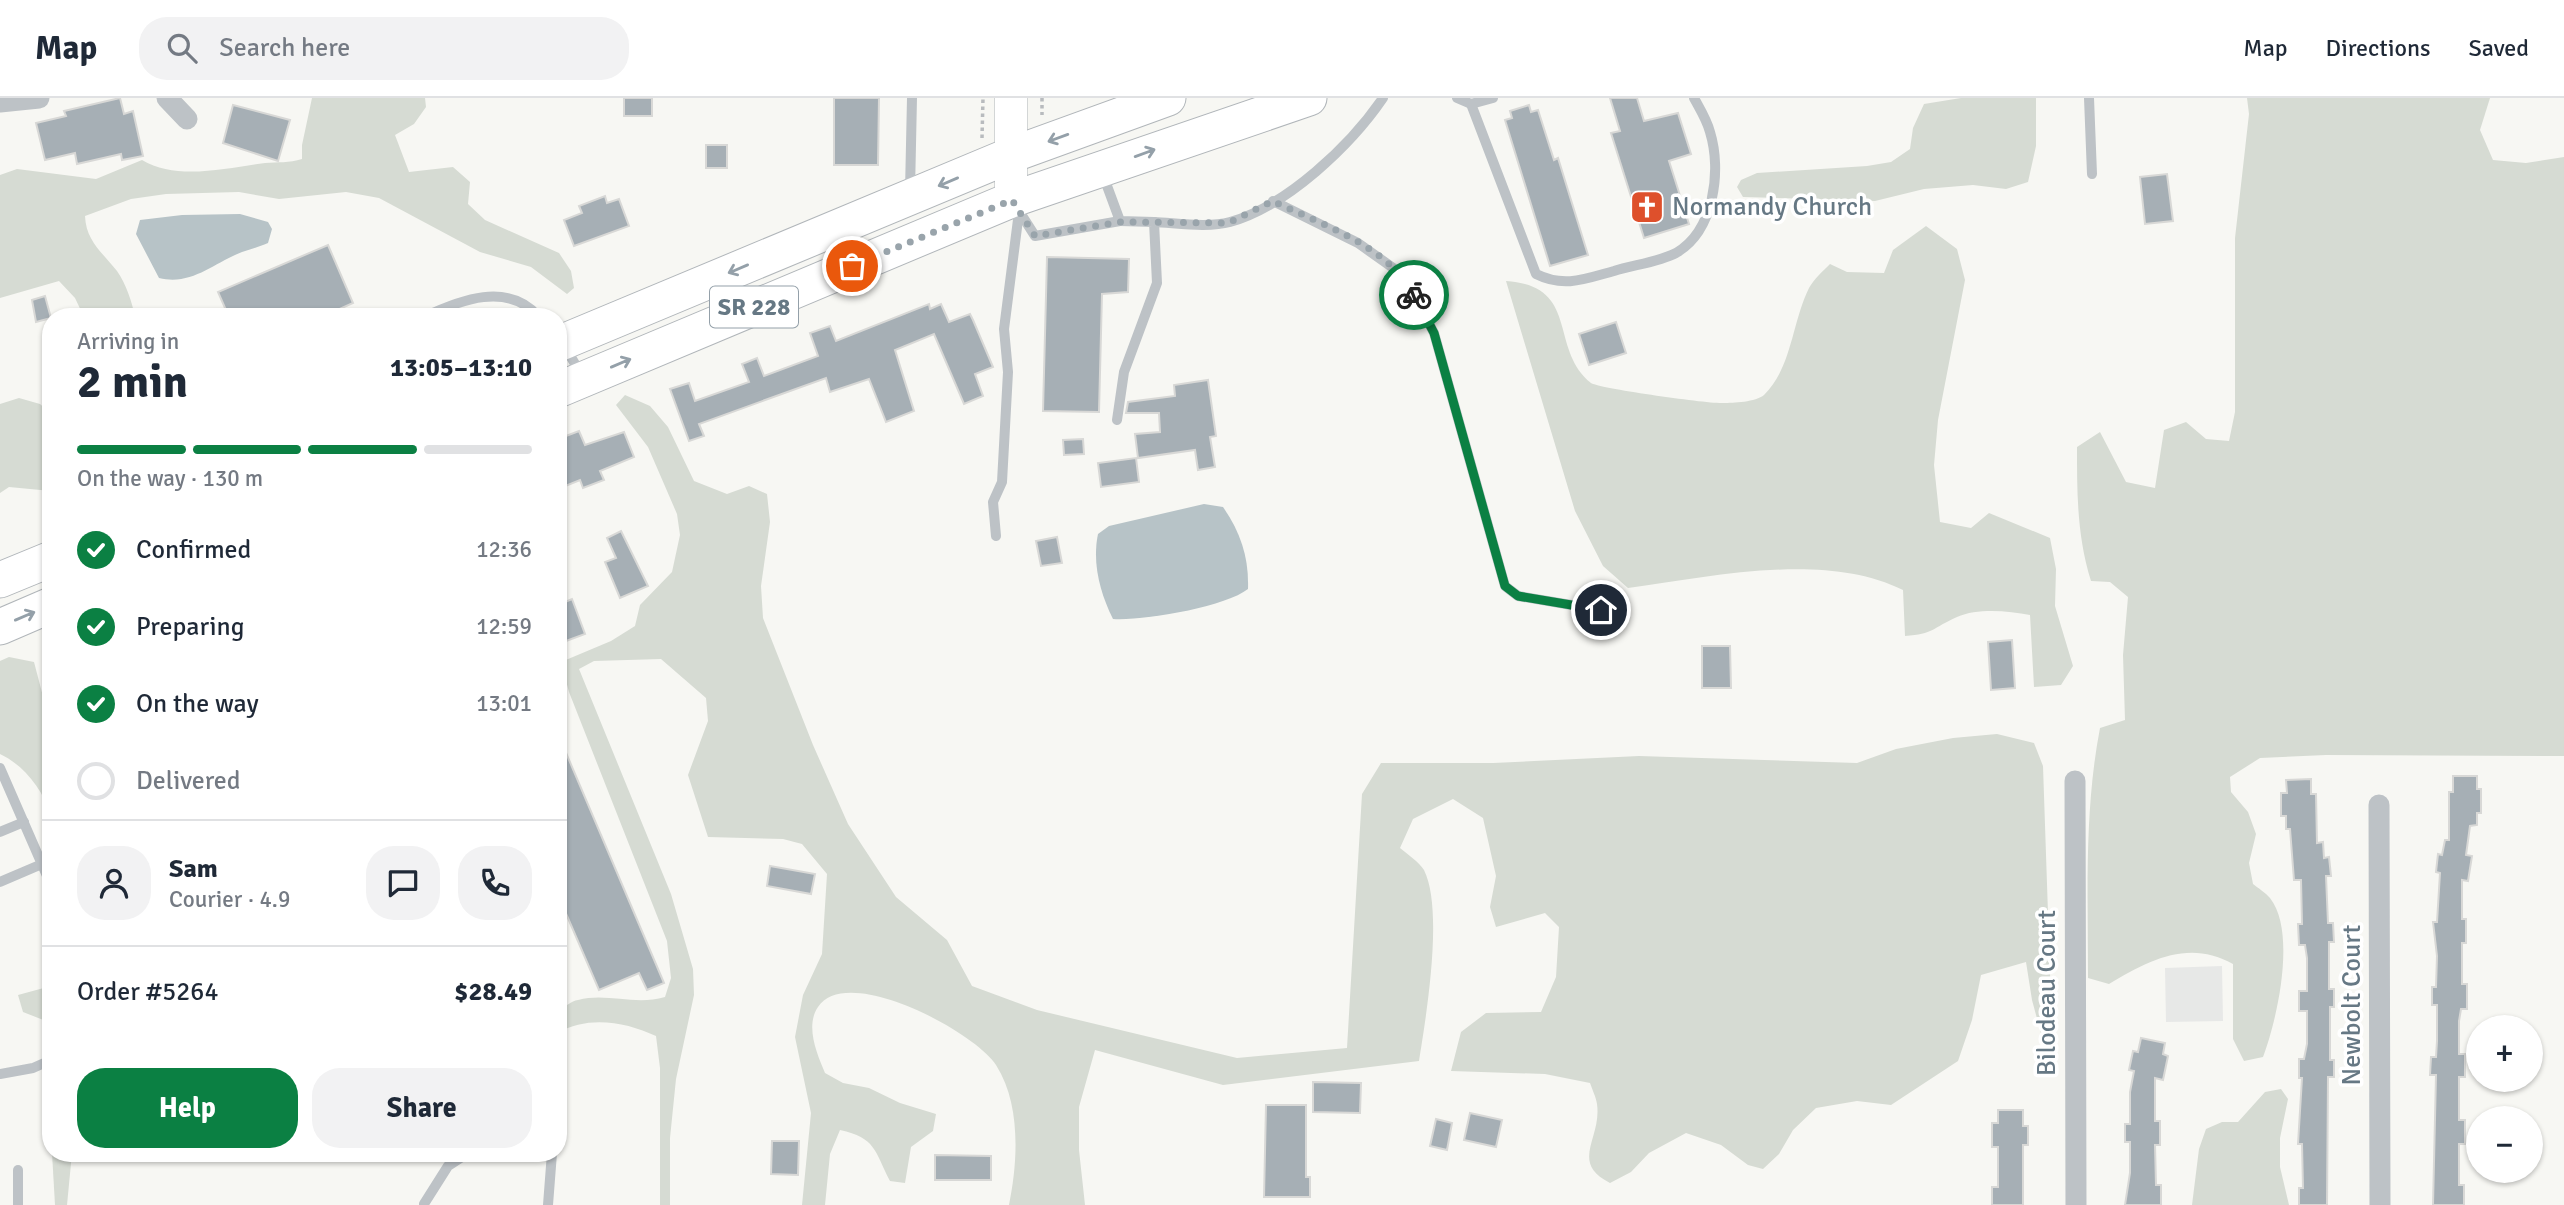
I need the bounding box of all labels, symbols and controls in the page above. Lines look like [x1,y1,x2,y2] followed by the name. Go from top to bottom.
[139,17,629,80] search box
[35,28,97,69] text: Map
[163,29,201,67] icon: search
[219,32,350,64] text: Search here
[2243,33,2288,63] text: Map
[2326,33,2431,63] text: Directions
[2469,33,2529,63] text: Saved
[1048,133,1070,145] one-way arrow
[1134,146,1156,158] one-way arrow
[938,176,959,189] one-way arrow
[1628,188,1666,226] church icon: Normandy Church
[1672,191,1872,223] place label: Normandy Church
[822,236,882,296] pin
[833,247,871,285] icon: bag
[1379,260,1449,330] courier
[728,264,750,277] one-way arrow
[1395,276,1433,314] icon: bike
[710,286,798,328] road number: SR 228
[77,327,179,356] text: Arriving in
[390,352,532,384] text: 13:05–13:10
[77,354,188,410] text: 2 min
[610,356,631,369] one-way arrow
[77,464,263,493] text: On the way · 130 m
[77,531,115,569] icon: check
[136,534,251,566] text: Confirmed
[476,535,532,564] text: 12:36
[1571,580,1631,640] pin
[1582,591,1620,629] icon: home
[77,608,115,646] icon: check
[14,609,36,622] one-way arrow
[136,611,244,643] text: Preparing
[476,612,532,641] text: 12:59
[77,685,115,723] icon: check
[136,688,259,720] text: On the way
[476,689,532,718] text: 13:01
[136,765,241,797] text: Delivered
[77,846,151,920] button: person
[366,846,440,920] button: chat
[458,846,532,920] button: phone
[169,853,218,885] text: Sam
[169,885,290,914] text: Courier · 4.9
[2031,910,2063,1076] street label: Bilodeau Court
[2336,925,2368,1085] street label: Newbolt Court
[77,976,218,1008] text: Order #5264
[454,976,532,1008] text: $28.49
[2466,1015,2543,1183] map controls
[2466,1015,2543,1092] button: +
[77,1068,298,1148] button: Help
[312,1068,532,1148] button: Share
[2466,1106,2543,1183] button: −

